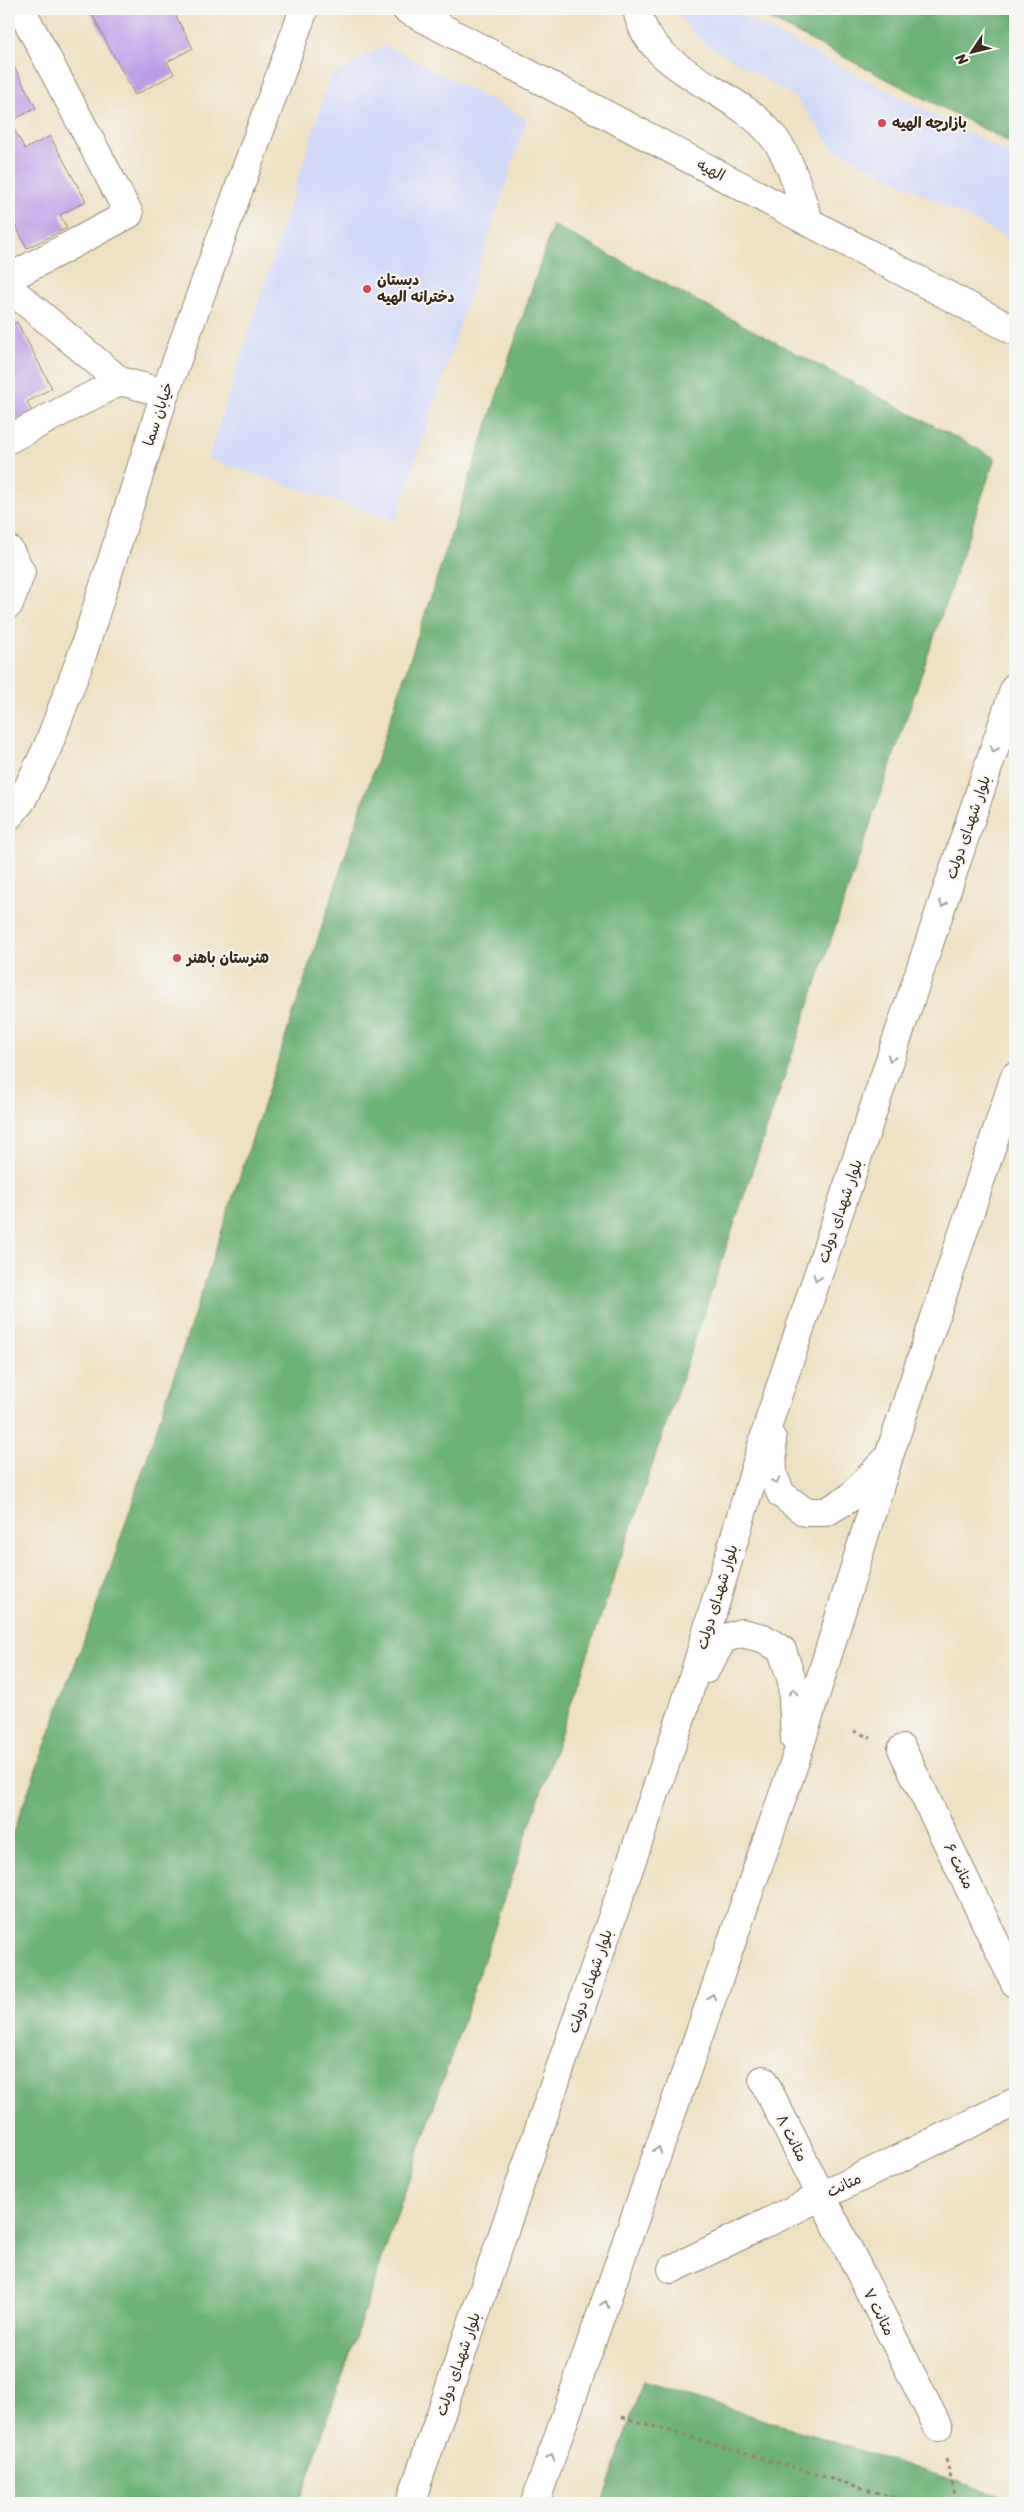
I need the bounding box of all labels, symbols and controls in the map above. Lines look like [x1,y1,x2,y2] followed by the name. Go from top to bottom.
[946,28,996,78] north arrow
[949,48,975,71] text: N
[892,110,967,136] place label: بازارچه الهیه
[876,117,888,129] marker: بازارچه الهیه
[692,152,730,188] street label: الهیه
[377,267,455,310] place label: دبستان دخترانه الهیه
[361,283,373,295] marker: دبستان دخترانه الهیه
[135,379,181,449] street label: خیابان سما
[990,745,1000,753] one-way arrow
[938,771,998,883] street label: بلوار شهدای دولت
[938,899,948,907] one-way arrow
[185,945,269,971] place label: هنرستان باهنر
[171,952,183,964] marker: هنرستان باهنر
[887,1053,897,1061] one-way arrow
[810,1155,870,1267] street label: بلوار شهدای دولت
[813,1273,823,1282] one-way arrow
[770,1476,780,1484] one-way arrow
[689,1541,745,1653] street label: بلوار شهدای دولت
[787,1687,798,1695] one-way arrow
[937,1838,981,1894] street label: متانت ۶
[560,1925,620,2037] street label: بلوار شهدای دولت
[706,1993,716,2002] one-way arrow
[769,2110,815,2166] street label: متانت ۸
[652,2147,662,2155] one-way arrow
[822,2165,866,2205] street label: متانت
[856,2284,902,2340] street label: متانت ۷
[599,2300,609,2309] one-way arrow
[428,2308,488,2420] street label: بلوار شهدای دولت
[545,2453,555,2462] one-way arrow

